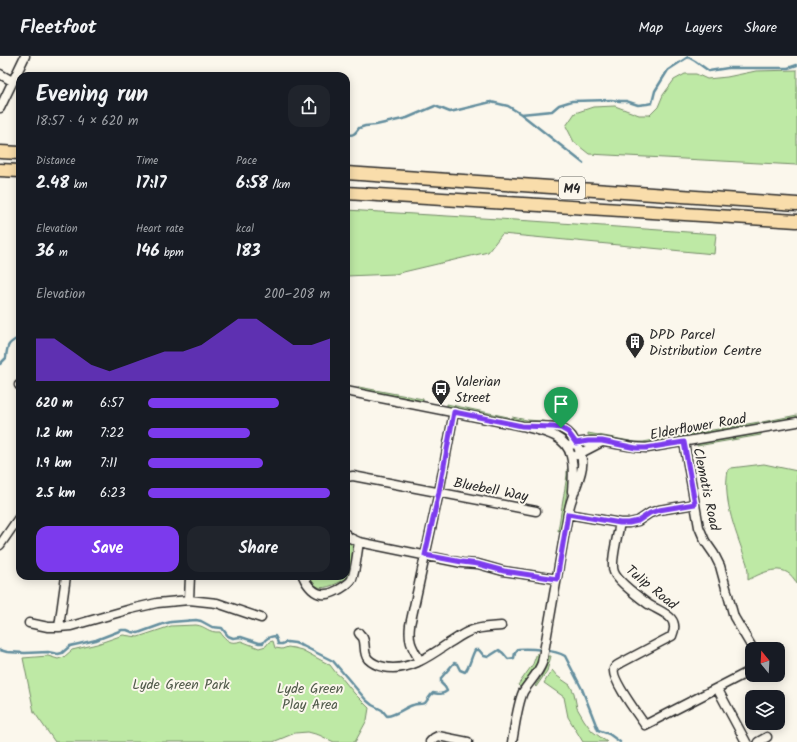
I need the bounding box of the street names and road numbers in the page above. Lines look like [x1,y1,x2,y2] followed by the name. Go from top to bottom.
[559,177,585,199] road number: M4
[648,408,749,446] street label: Elderflower Road
[687,446,726,534] street label: Clematis Road
[452,472,530,508] street label: Bluebell Way
[621,560,683,616] street label: Tulip Road

